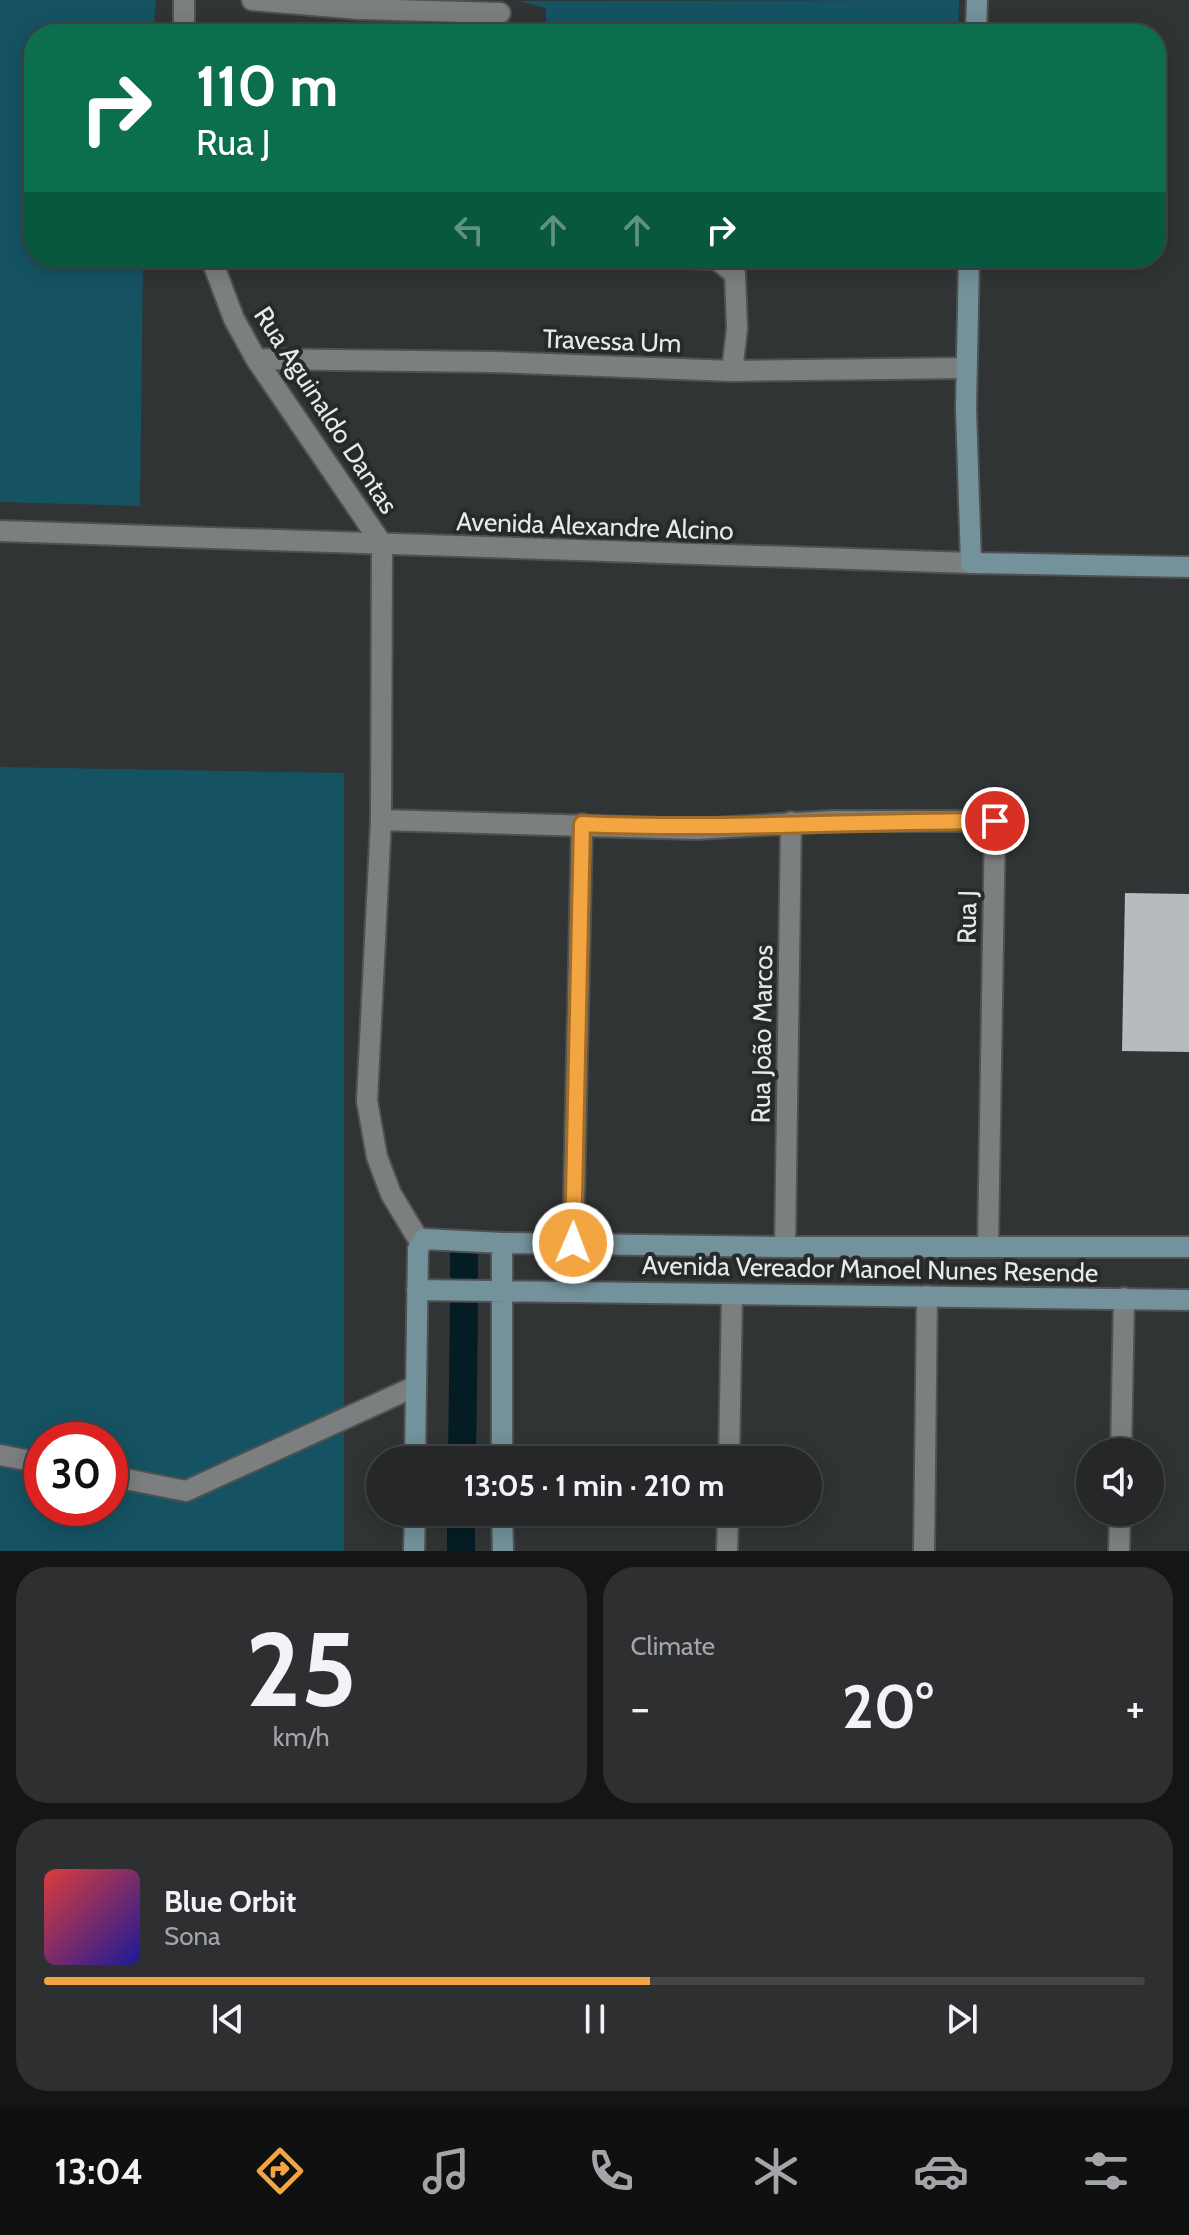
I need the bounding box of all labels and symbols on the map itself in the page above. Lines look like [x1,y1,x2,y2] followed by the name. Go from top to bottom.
[247,301,405,520] street label: Rua Aguinaldo Dantas
[542,323,682,359] street label: Travessa Um
[456,505,734,547] street label: Avenida Alexandre Alcino
[961,787,1029,855] pin
[951,890,983,944] street label: Rua J
[744,944,780,1124] street label: Rua João Marcos
[531,1201,615,1285] position arrow
[642,1249,1098,1289] street label: Avenida Vereador Manoel Nunes Resende
[24,1422,128,1526] speed limit sign: 30

